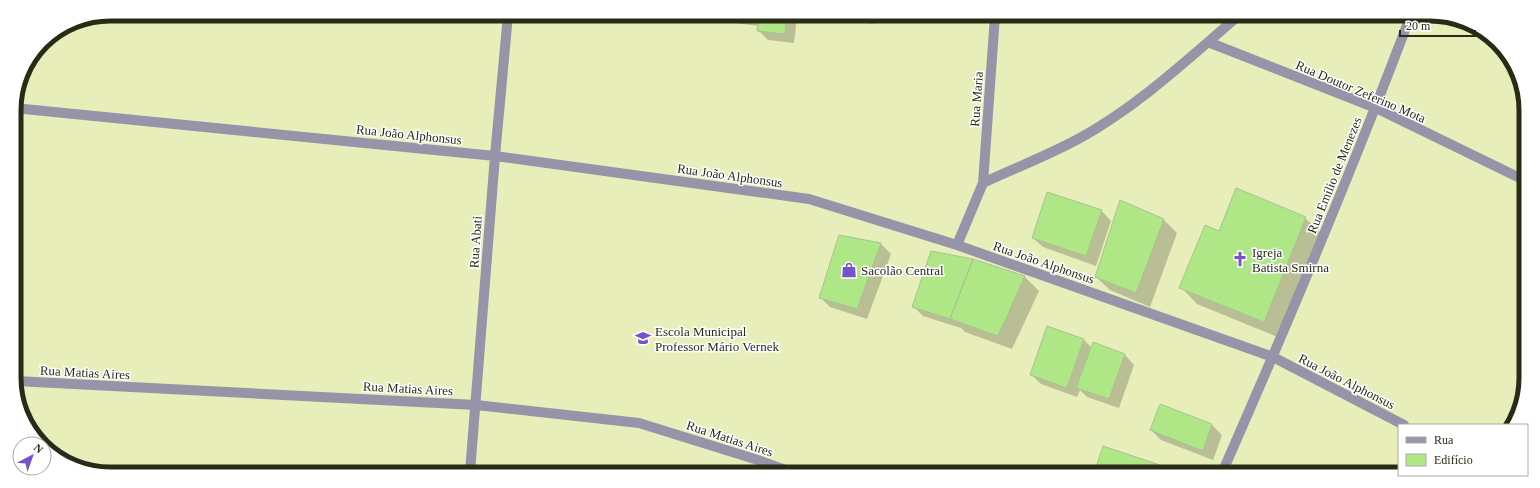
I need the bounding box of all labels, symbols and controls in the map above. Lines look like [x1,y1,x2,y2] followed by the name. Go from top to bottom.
[1400,12,1475,38] scale bar
[1406,19,1431,33] text: 20 m
[1294,57,1428,126] street label: Rua Doutor Zeferino Mota
[967,71,986,127] street label: Rua Maria
[1304,115,1365,236] street label: Rua Emílio de Menezes
[355,121,463,148] street label: Rua João Alphonsus
[676,161,784,190] street label: Rua João Alphonsus
[466,215,485,269] street label: Rua Abati
[991,238,1096,287] street label: Rua João Alphonsus
[1252,245,1329,275] place label: Igreja Batista Smirna
[1231,250,1249,268] church icon: Igreja Batista Smirna
[840,261,858,279] shop icon: Sacolão Central
[861,263,944,278] place label: Sacolão Central
[655,324,779,354] place label: Escola Municipal Professor Mário Vernek
[634,329,652,347] school or university icon: Escola Municipal Professor Mário Vernek
[1296,351,1397,412] street label: Rua João Alphonsus
[40,363,130,382] street label: Rua Matias Aires
[363,379,453,398] street label: Rua Matias Aires
[685,417,775,460] street label: Rua Matias Aires
[1398,424,1528,476] legend
[1434,433,1454,447] text: Rua
[12,436,52,476] north arrow
[32,441,46,456] text: N
[1434,453,1473,467] text: Edifício

